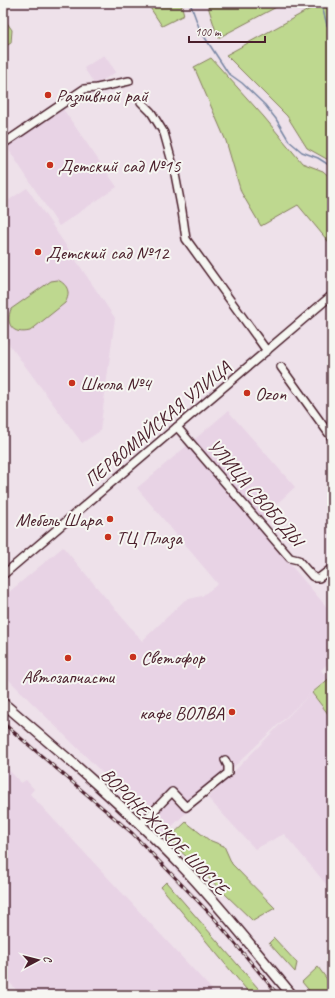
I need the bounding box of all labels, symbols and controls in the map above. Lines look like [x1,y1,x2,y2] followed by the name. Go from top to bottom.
[189,18,265,44] scale bar
[195,24,222,40] text: 100 m
[56,84,149,108] place label: Разливной рай
[43,90,53,100] marker: Разливной рай
[58,154,182,178] place label: Детский сад №15
[45,160,55,170] marker: Детский сад №15
[46,241,170,265] place label: Детский сад №12
[33,247,43,257] marker: Детский сад №12
[80,355,236,492] street label: ПЕРВОМАЙСКАЯ УЛИЦА
[80,372,153,396] place label: Школа №4
[67,378,77,388] marker: Школа №4
[255,382,287,406] place label: Ozon
[242,388,252,398] marker: Ozon
[202,434,311,554] street label: УЛИЦА СВОБОДЫ
[15,508,104,532] place label: Мебель Шара
[105,514,115,524] marker: Мебель Шара
[116,526,183,550] place label: ТЦ Плаза
[103,532,113,542] marker: ТЦ Плаза
[141,646,206,670] place label: Светофор
[128,652,138,662] marker: Светофор
[63,653,73,663] marker: Автозапчасти
[22,665,115,689] place label: Автозапчасти
[139,701,224,725] place label: кафе ВОЛВА
[227,707,237,717] marker: кафе ВОЛВА
[95,763,235,902] street label: ВОРОНЕЖСКОЕ ШОССЕ
[18,940,58,980] north arrow
[41,955,55,964] text: С

